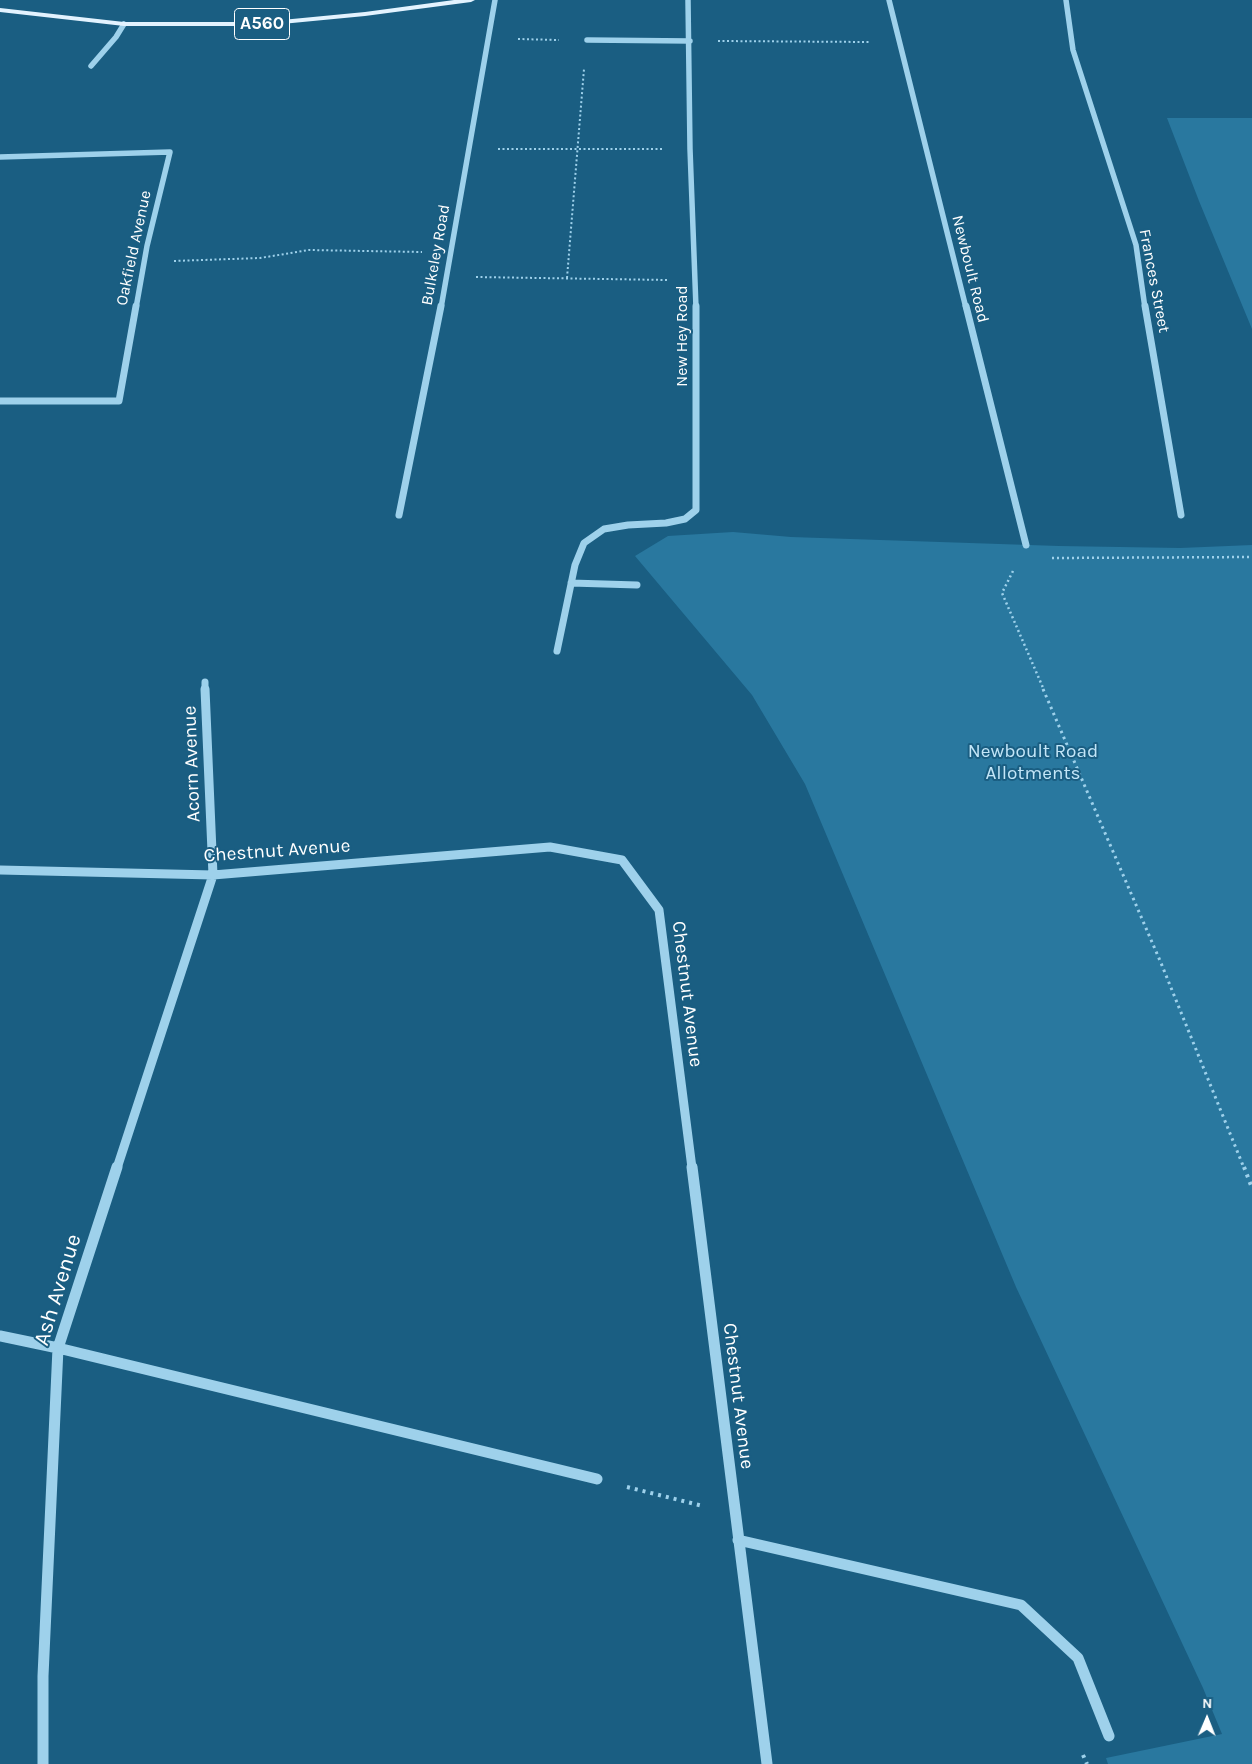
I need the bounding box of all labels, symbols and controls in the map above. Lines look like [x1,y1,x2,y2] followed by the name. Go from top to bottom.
[234,8,290,40] road number: A560
[112,189,156,307] street label: Oakfield Avenue
[418,203,454,307] street label: Bulkeley Road
[947,213,993,325] street label: Newboult Road
[1135,228,1173,334] street label: Frances Street
[672,285,692,387] street label: New Hey Road
[179,705,205,823] street label: Acorn Avenue
[968,741,1098,785] park label: Newboult Road Allotments
[203,834,351,868] street label: Chestnut Avenue
[667,920,707,1068] street label: Chestnut Avenue
[29,1231,87,1349] street label: Ash Avenue
[718,1322,758,1470] street label: Chestnut Avenue
[1182,1694,1232,1744] north arrow
[1202,1695,1212,1712] text: N

